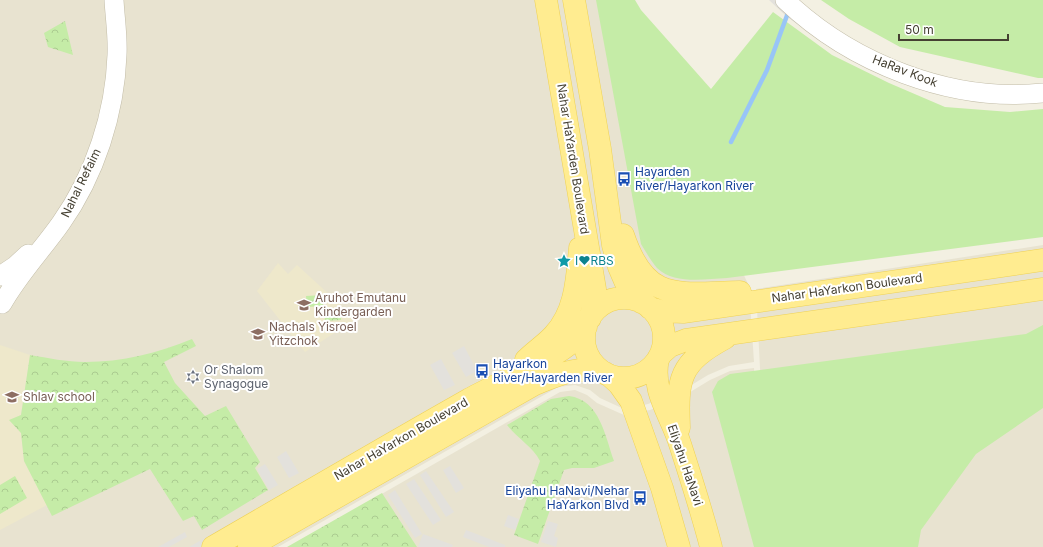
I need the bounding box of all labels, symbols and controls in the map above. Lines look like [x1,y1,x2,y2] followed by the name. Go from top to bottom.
[899,16,1008,42] scale bar
[905,22,934,37] text: 50 m
[870,51,940,90] street label: HaRav Kook
[554,83,593,235] street label: Nahar HaYarden Boulevard
[57,146,104,220] street label: Nahal Refaim
[635,164,754,193] place label: Hayarden River/Hayarkon River
[616,171,632,187] bus stop icon: Hayarden River/Hayarkon River
[556,253,572,269] place icon: I❤RBS
[575,253,614,268] place label: I❤RBS
[771,270,923,306] street label: Nahar HaYarkon Boulevard
[315,290,406,319] place label: Aruhot Emutanu Kindergarden
[296,297,312,313] school or university icon: Aruhot Emutanu Kindergarden
[269,319,357,348] place label: Nachals Yisroel Yitzchok
[250,326,266,342] school or university icon: Nachals Yisroel Yitzchok
[493,356,613,385] place label: Hayarkon River/Hayarden River
[204,362,268,391] place label: Or Shalom Synagogue
[474,363,490,379] bus stop icon: Hayarkon River/Hayarden River
[185,369,201,385] synagogue icon: Or Shalom Synagogue
[4,389,20,405] school or university icon: Shlav school
[23,389,95,404] place label: Shlav school
[331,394,470,483] street label: Nahar HaYarkon Boulevard
[665,422,706,508] street label: Eliyahu HaNavi
[505,483,629,512] place label: Eliyahu HaNavi/Nehar HaYarkon Blvd
[632,490,648,506] bus stop icon: Eliyahu HaNavi/Nehar HaYarkon Blvd

